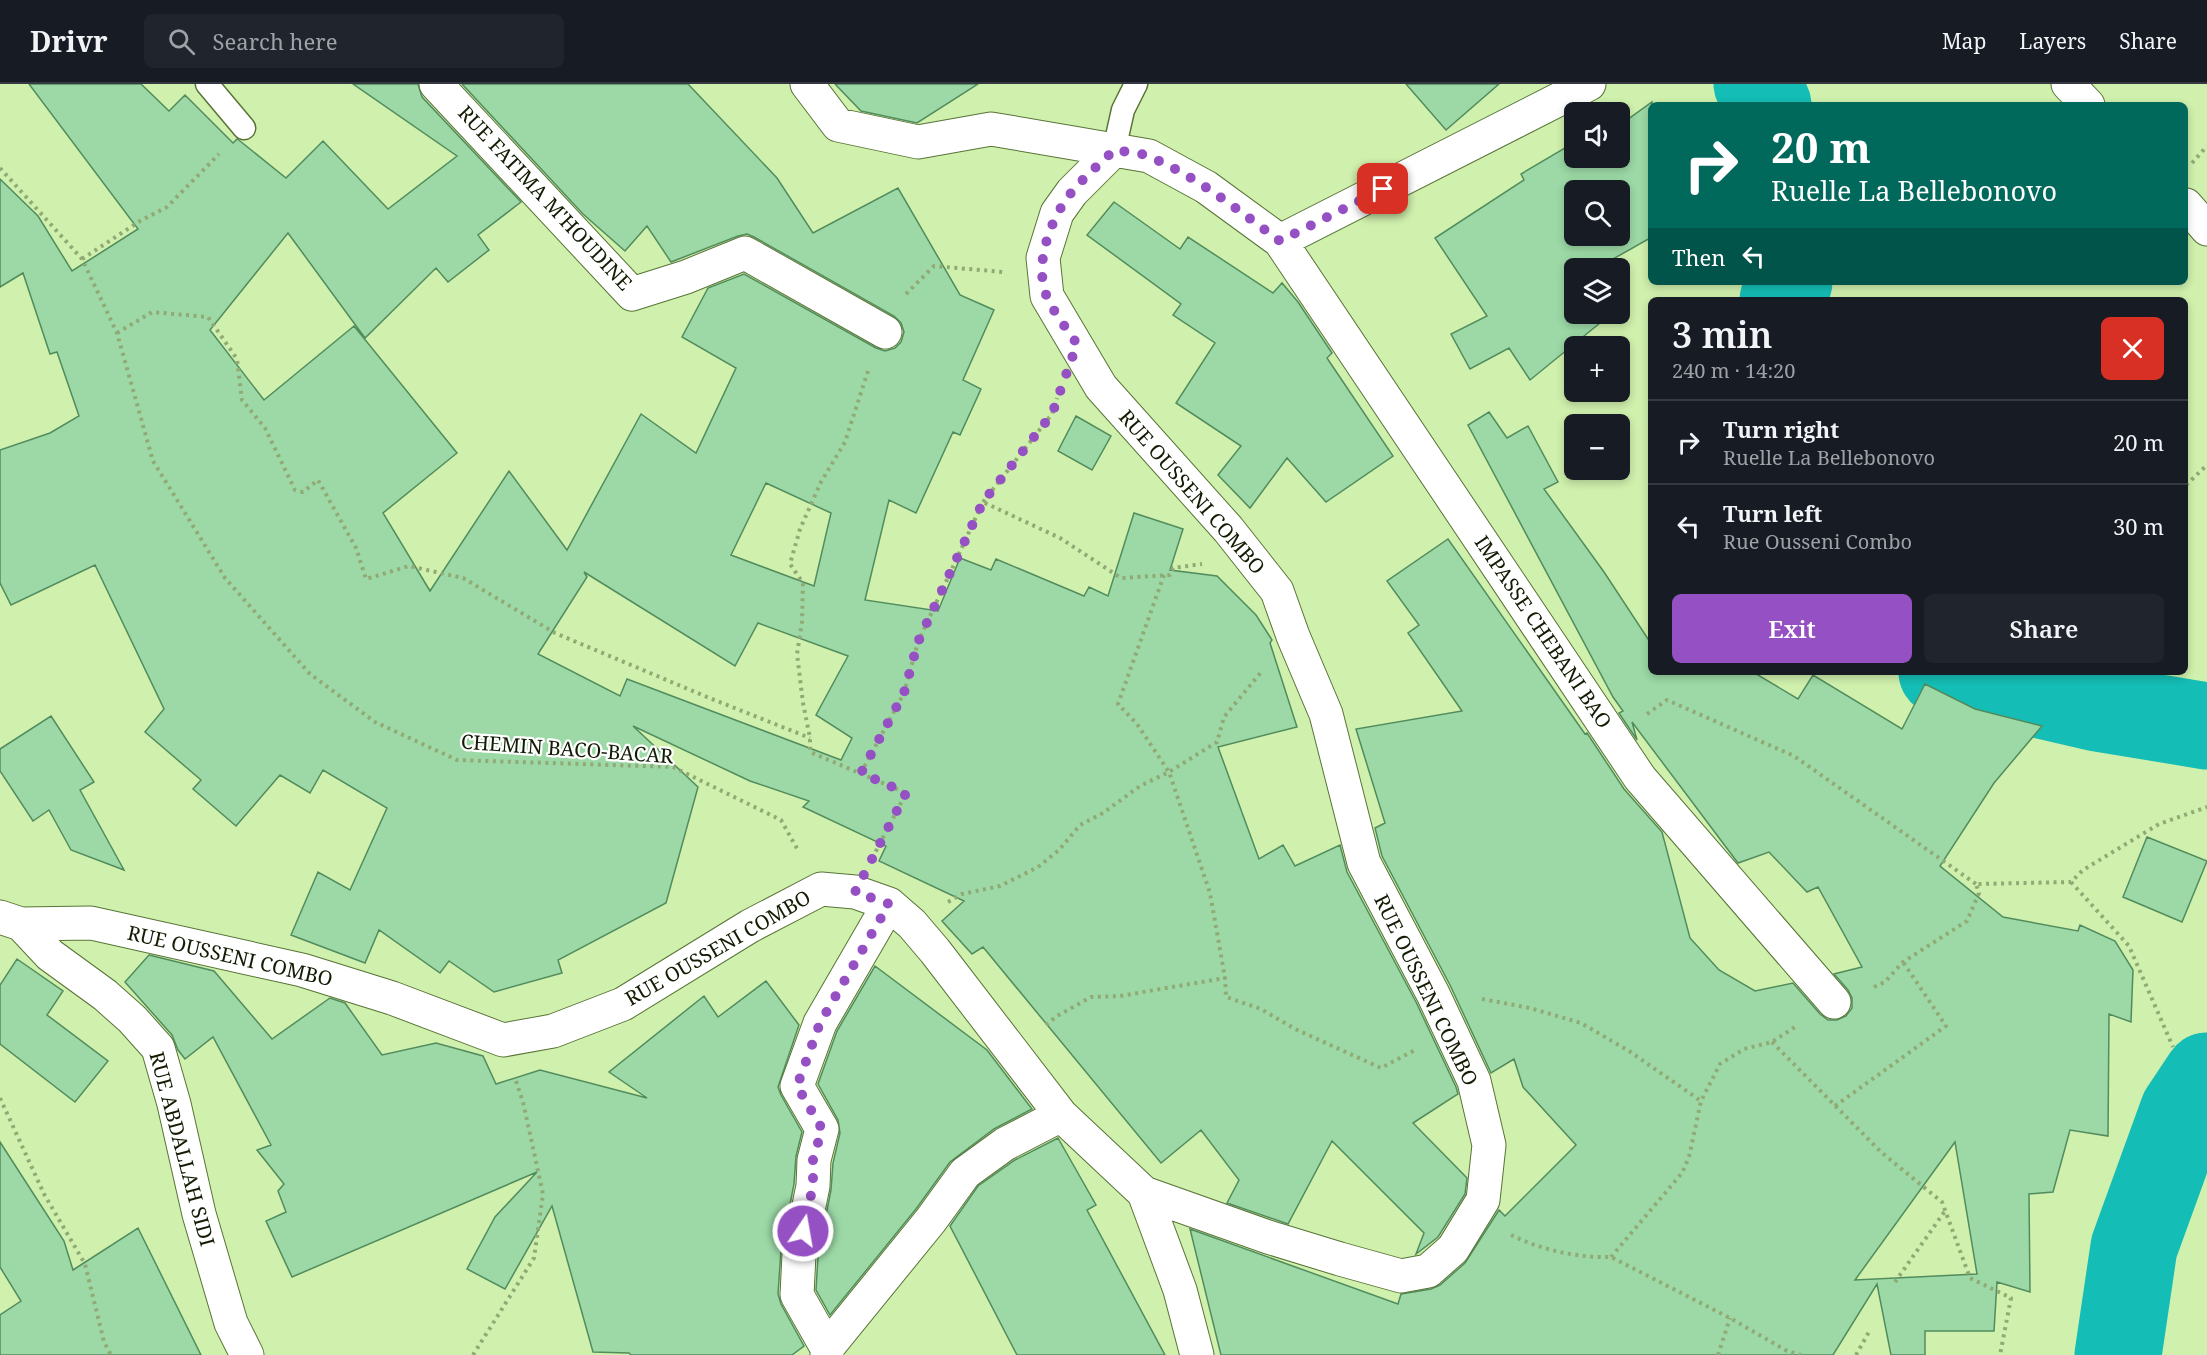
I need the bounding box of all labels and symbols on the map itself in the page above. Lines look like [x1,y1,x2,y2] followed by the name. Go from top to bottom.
[452,99,638,296] street label: RUE FATIMA M'HOUDINE
[1357,163,1408,214] pin
[1113,404,1271,580] street label: RUE OUSSENI COMBO
[1469,530,1618,733] street label: IMPASSE CHEBANI BAO
[460,728,675,769] street label: CHEMIN BACO-BACAR
[620,883,815,1012] street label: RUE OUSSENI COMBO
[1368,890,1485,1090] street label: RUE OUSSENI COMBO
[125,919,335,992] street label: RUE OUSSENI COMBO
[143,1049,221,1249] street label: RUE ABDALLAH SIDI
[771,1199,835,1263] position arrow

